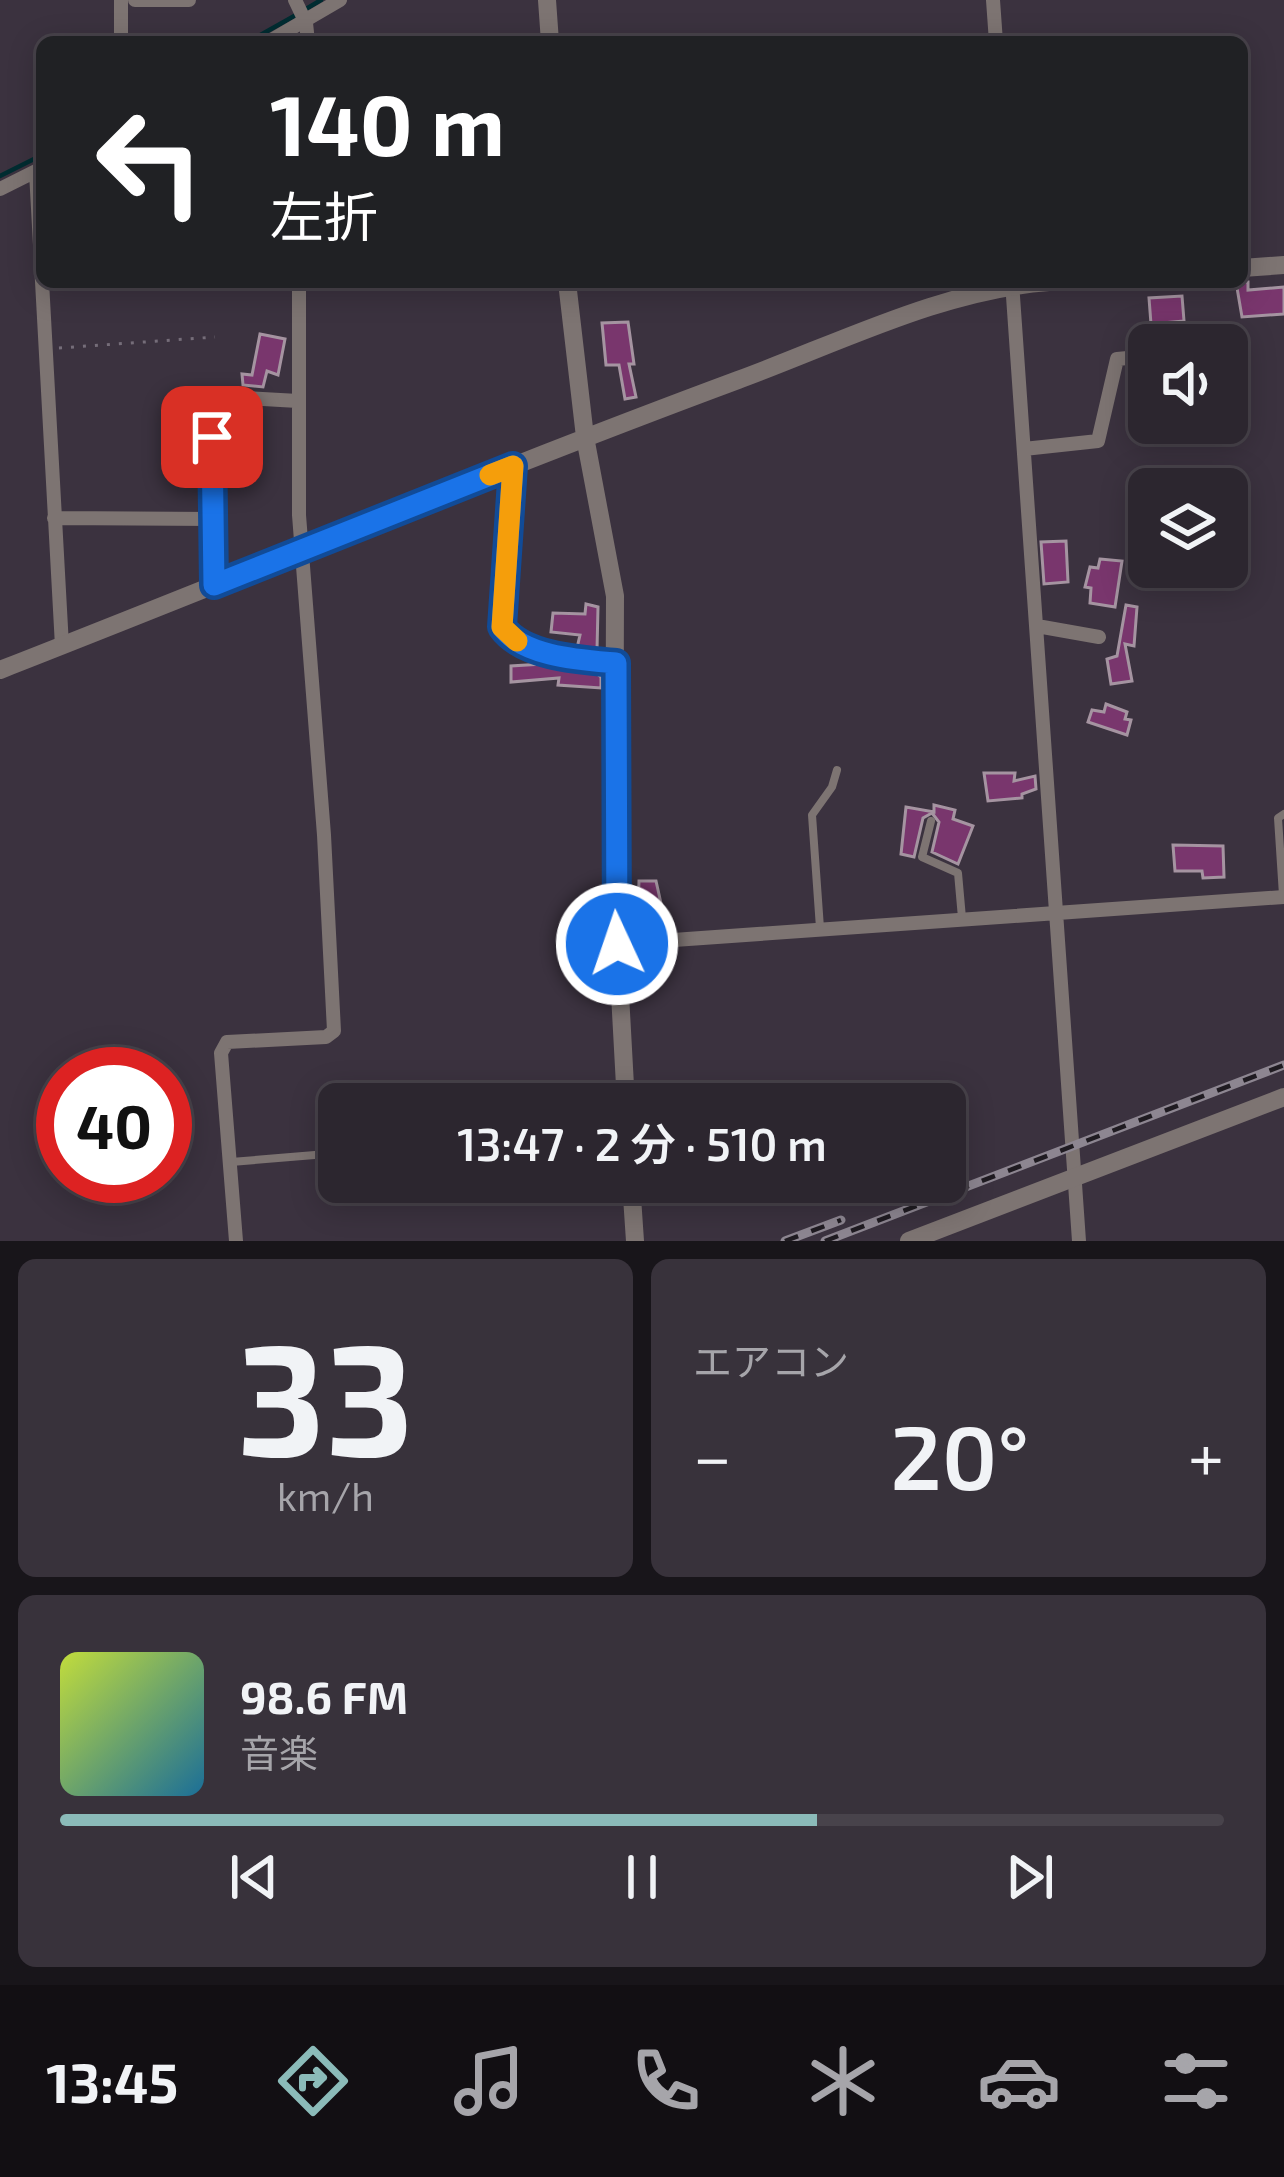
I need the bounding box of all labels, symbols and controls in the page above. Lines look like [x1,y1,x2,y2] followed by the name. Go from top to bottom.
[270,72,505,173] text: 140 m
[72,84,228,240] icon: left
[270,183,378,248] text: 左折
[1128,324,1248,588] map controls
[1128,324,1248,444] button: sound
[161,386,263,488] pin
[179,404,245,470] icon: arrive
[1128,468,1248,588] button: layers
[554,881,680,1007] position arrow
[36,1047,192,1203] speed limit sign: 40
[457,1116,827,1170] text: 13:47 · 2 分 · 510 m
[237,1300,414,1487] text: 33
[693,1337,849,1384] text: エアコン
[890,1400,1029,1508] text: 20°
[693,1415,732,1494] text: −
[1188,1415,1224,1494] text: +
[277,1472,374,1519] text: km/h
[240,1669,408,1723] text: 98.6 FM
[240,1729,318,1776] text: 音楽
[221,1844,287,1910] icon: previous
[609,1844,675,1910] icon: pause
[997,1844,1063,1910] icon: next
[271,2039,355,2123] icon: directions
[447,2039,531,2123] icon: music
[624,2039,708,2123] icon: phone
[801,2039,885,2123] icon: climate
[977,2039,1061,2123] icon: car
[1154,2039,1238,2123] icon: filters
[46,2049,178,2114] text: 13:45

